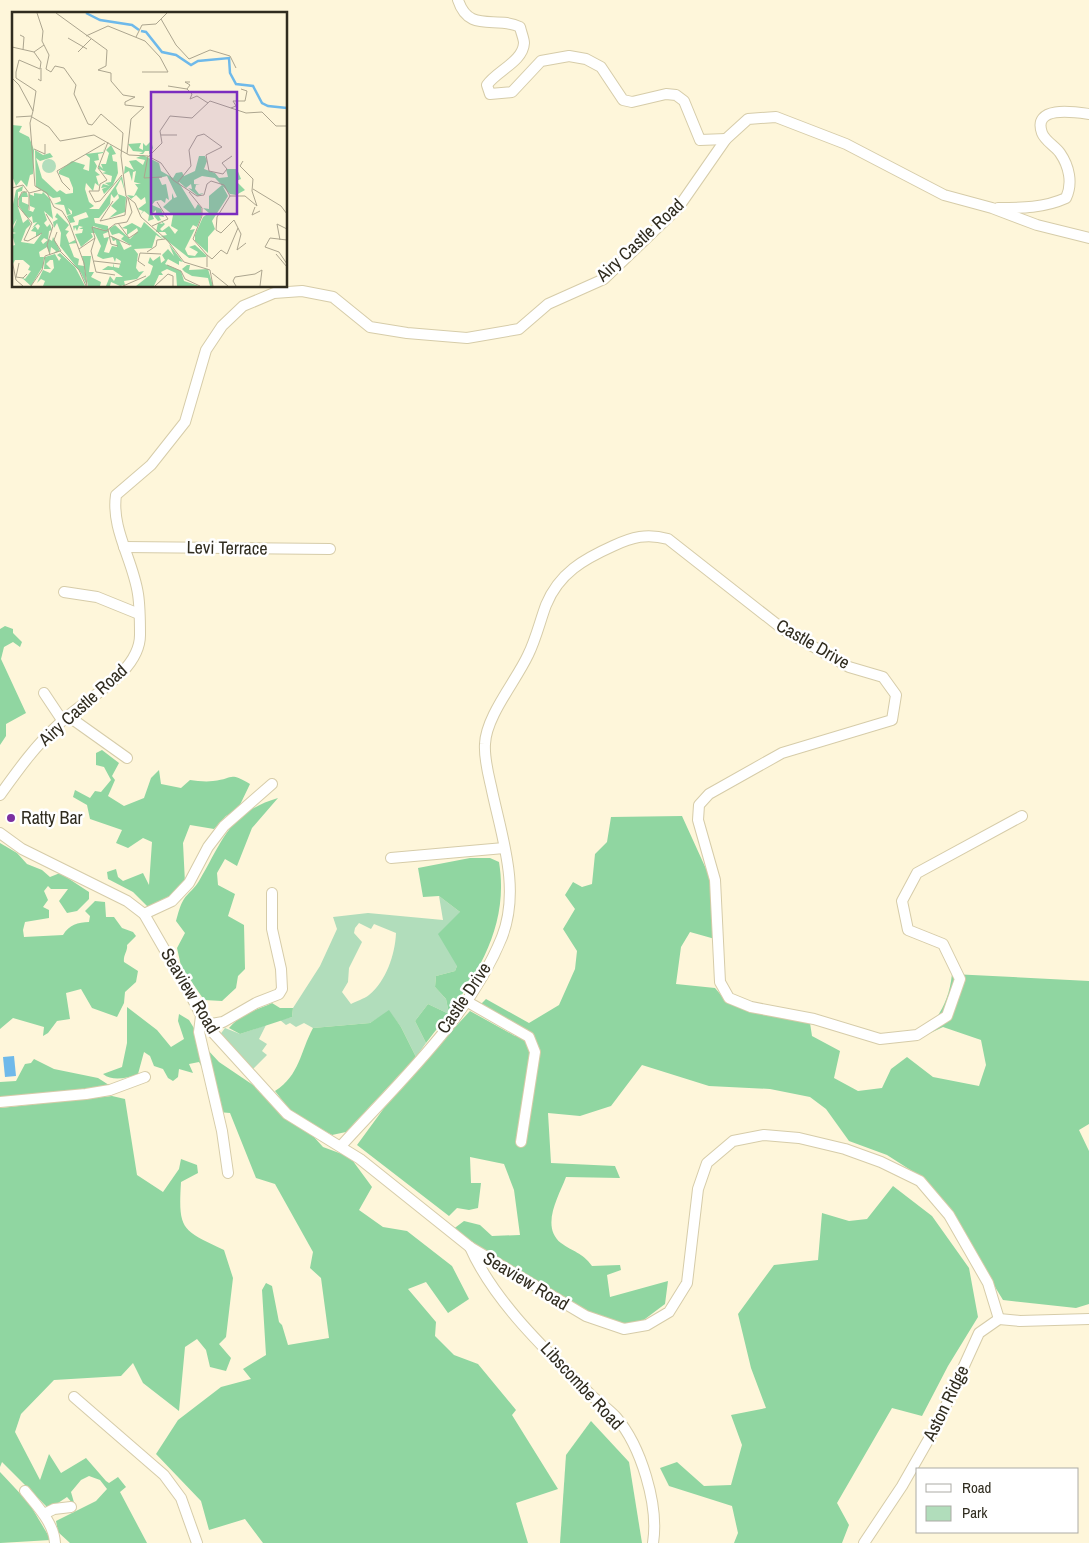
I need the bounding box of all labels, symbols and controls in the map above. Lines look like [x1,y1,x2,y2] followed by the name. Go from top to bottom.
[12,12,288,288] inset map
[590,192,689,288] street label: Airy Castle Road
[186,534,268,561] street label: Levi Terrace
[772,612,855,675] street label: Castle Drive
[32,658,132,752] street label: Airy Castle Road
[21,805,83,830] place label: Ratty Bar
[5,812,17,824] marker: Ratty Bar
[155,943,226,1038] street label: Seaview Road
[431,957,497,1038] street label: Castle Drive
[479,1245,574,1316] street label: Seaview Road
[535,1336,630,1435] street label: Libscombe Road
[916,1361,975,1446] street label: Aston Ridge
[916,1468,1079,1533] legend
[962,1477,991,1498] text: Road
[962,1502,988,1523] text: Park

